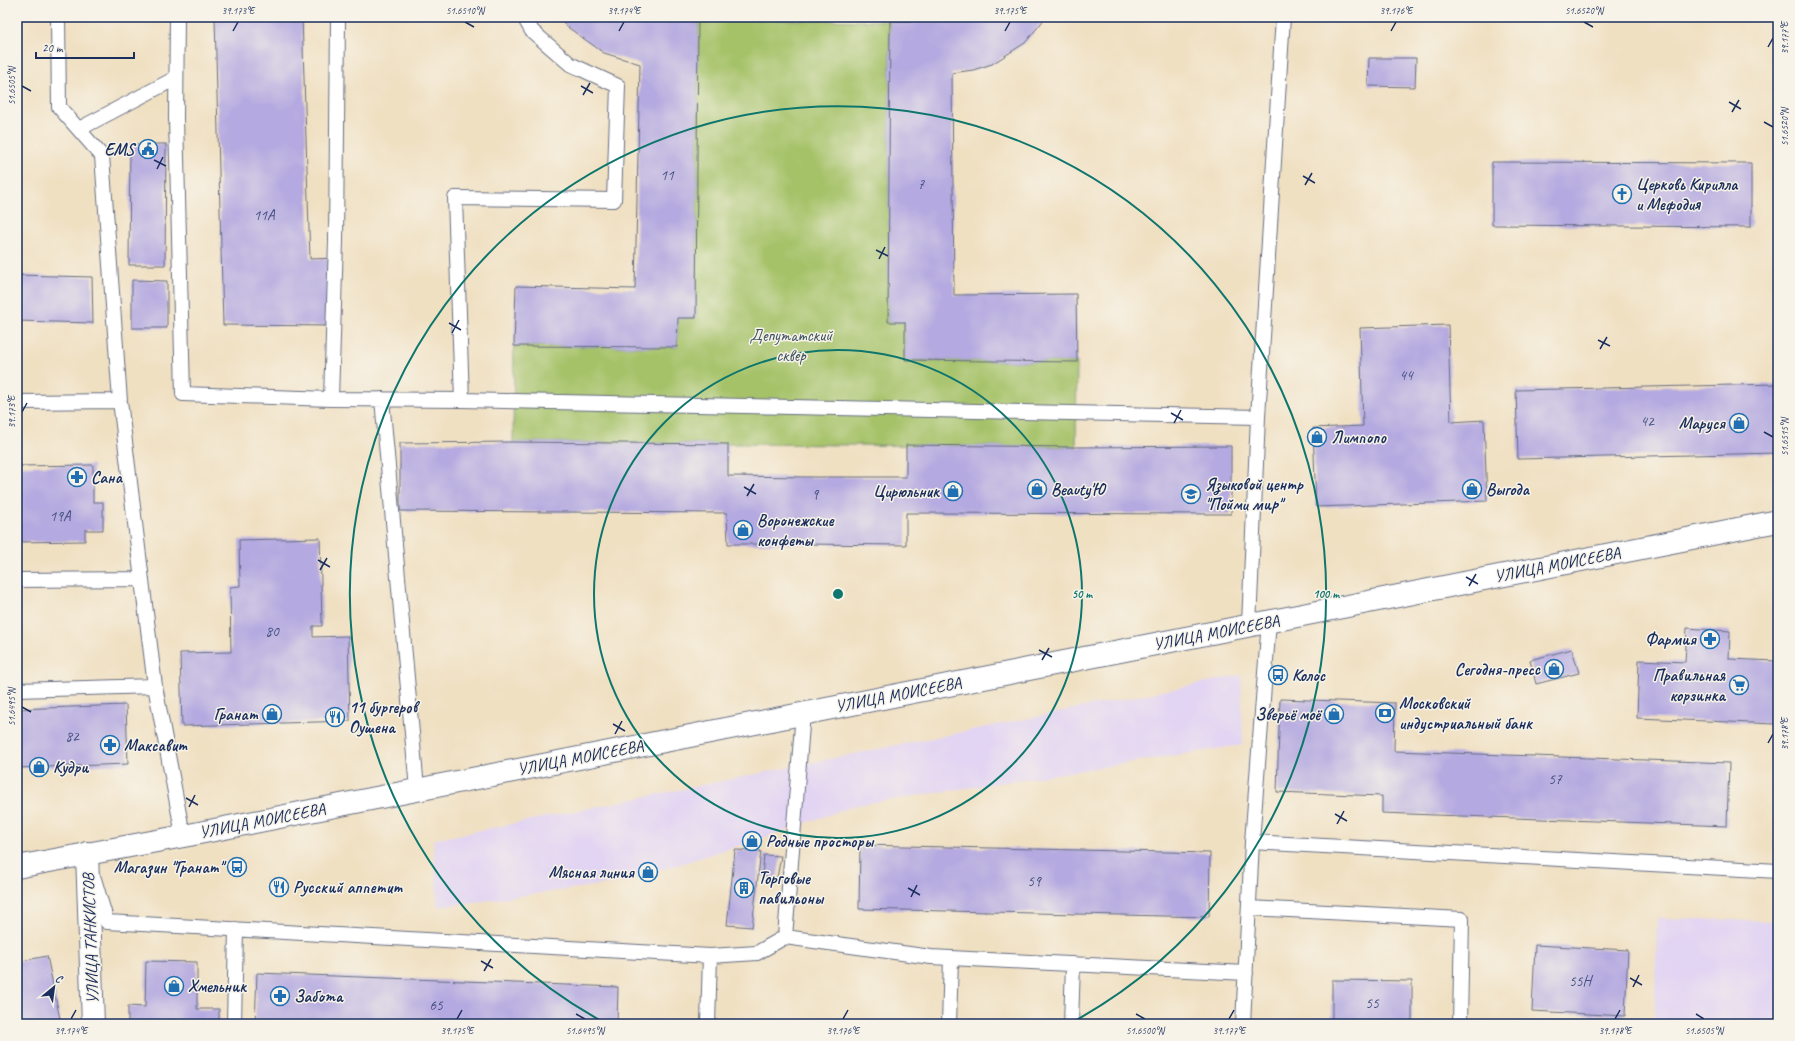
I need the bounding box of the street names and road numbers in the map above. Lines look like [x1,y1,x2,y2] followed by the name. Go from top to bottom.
[1492,542,1622,587] street label: УЛИЦА МОИСЕЕВА
[1151,610,1281,655] street label: УЛИЦА МОИСЕЕВА
[833,672,963,717] street label: УЛИЦА МОИСЕЕВА
[515,735,645,780] street label: УЛИЦА МОИСЕЕВА
[197,798,327,843] street label: УЛИЦА МОИСЕЕВА
[78,872,103,1004] street label: УЛИЦА ТАНКИСТОВ

